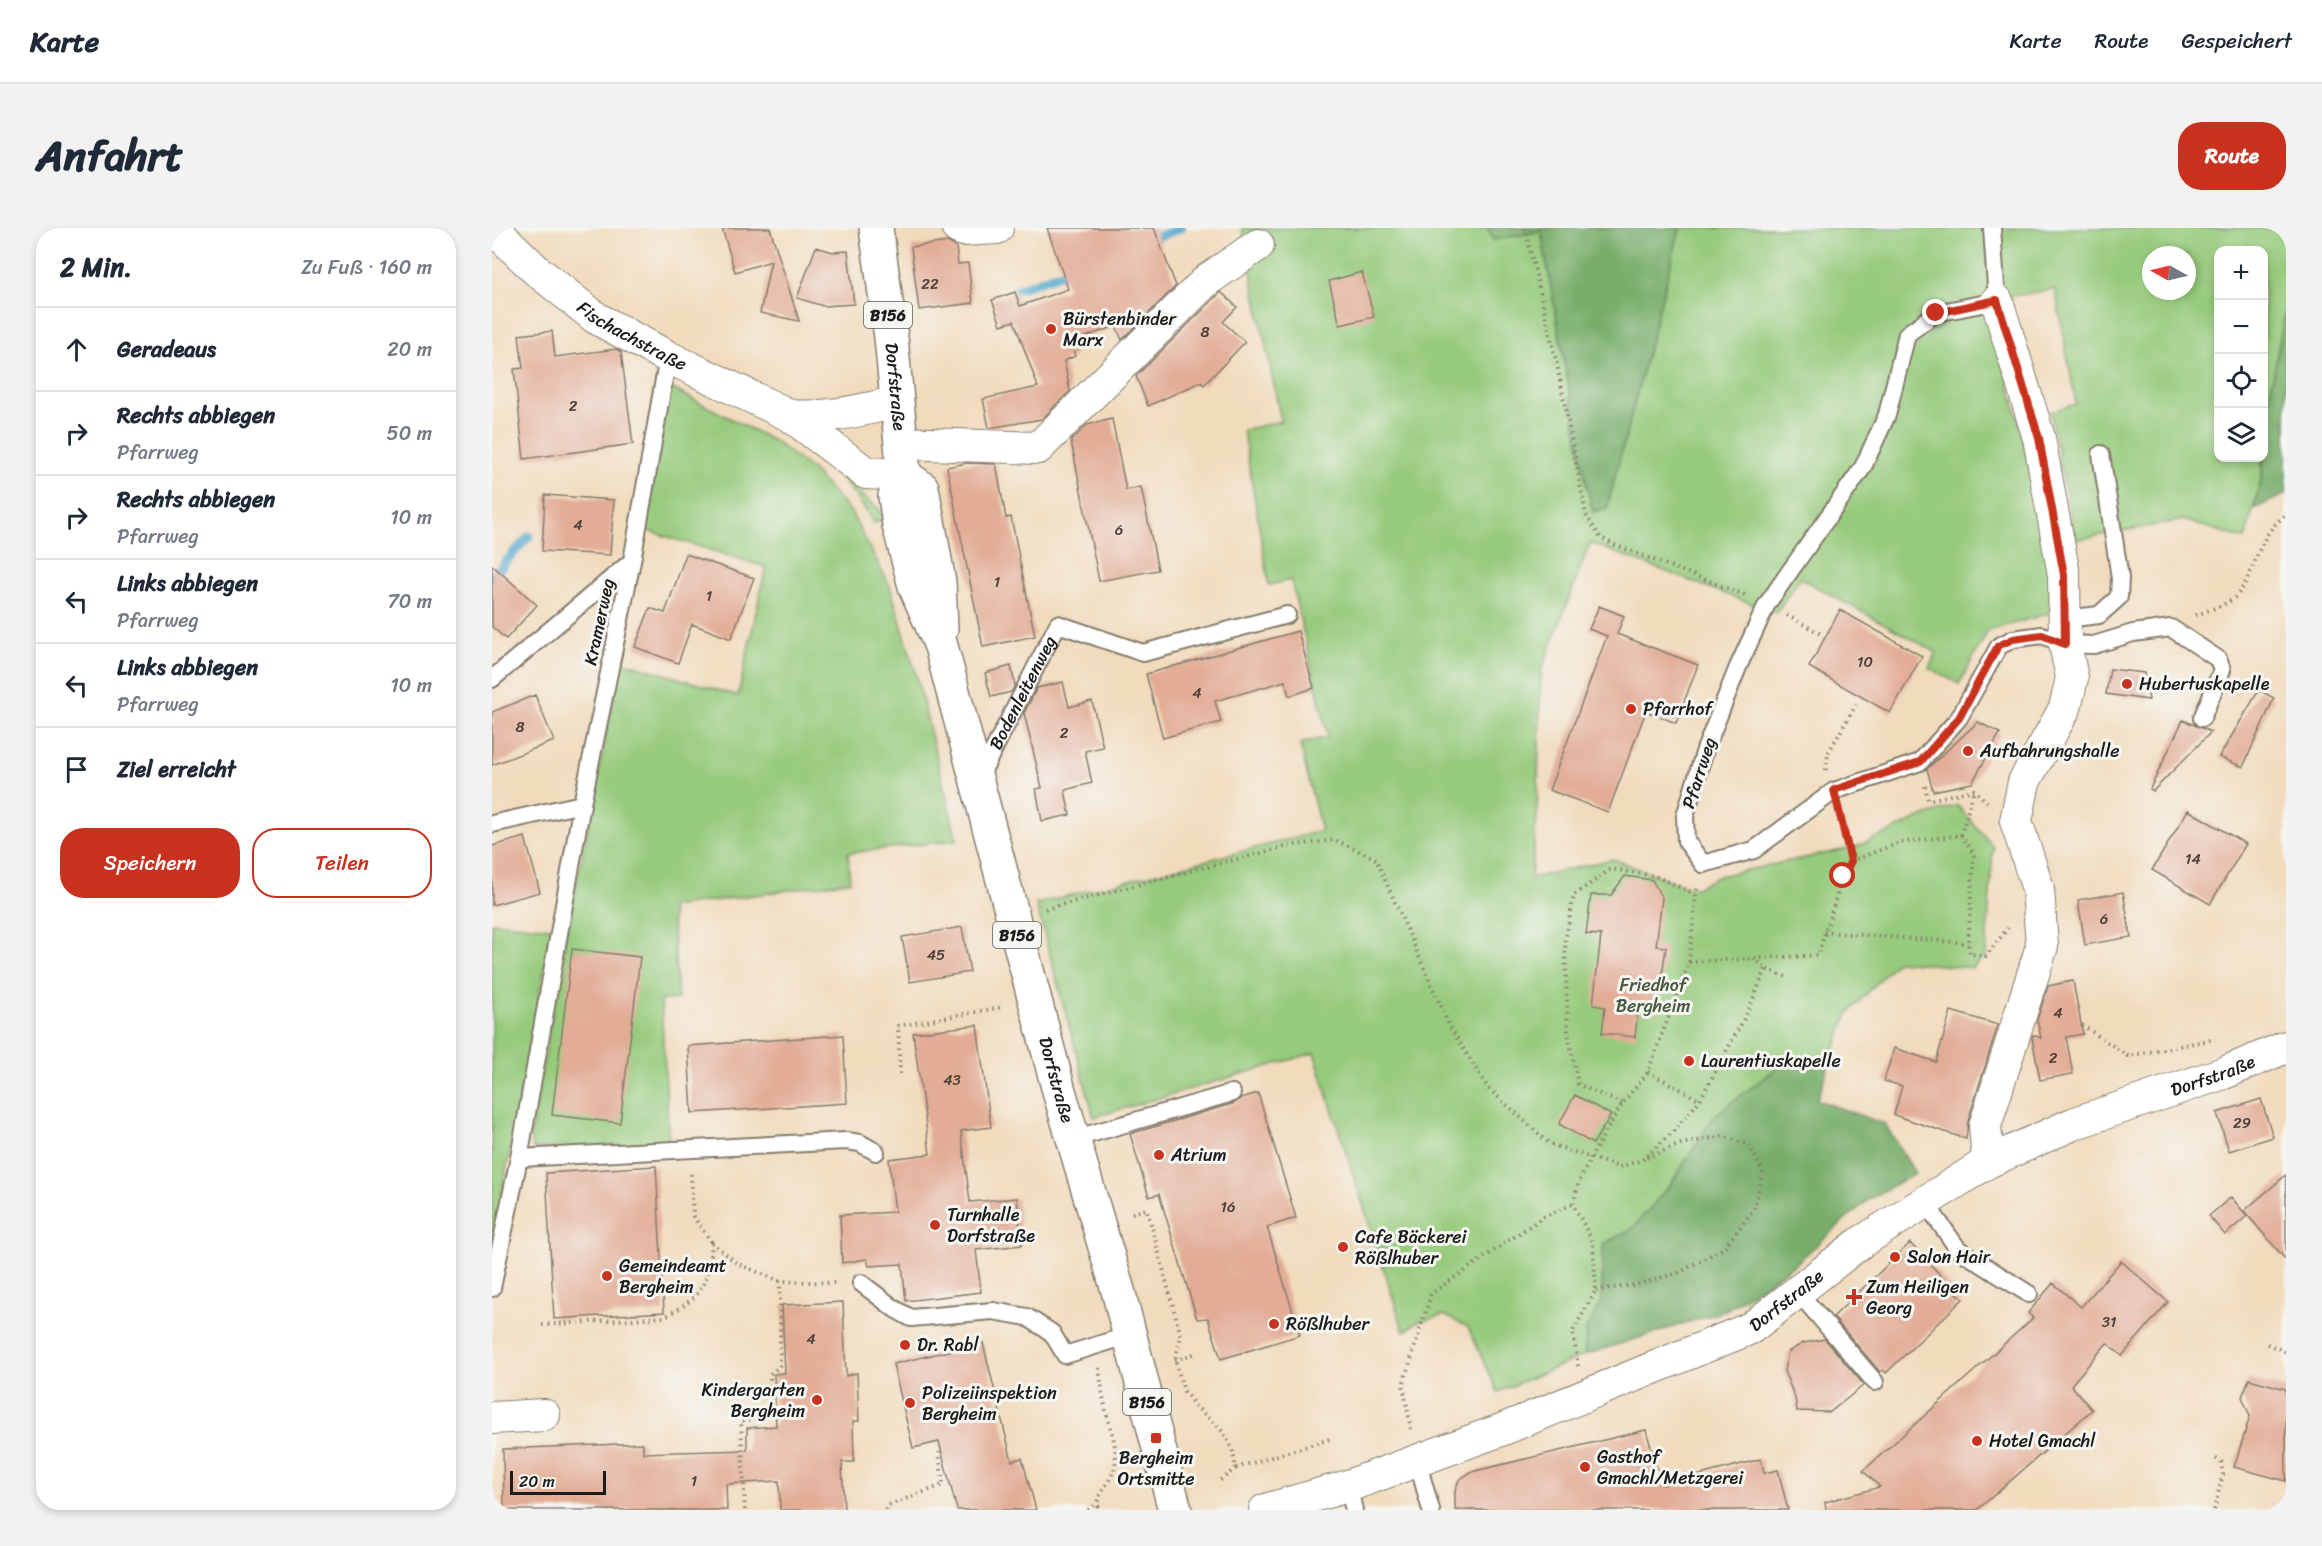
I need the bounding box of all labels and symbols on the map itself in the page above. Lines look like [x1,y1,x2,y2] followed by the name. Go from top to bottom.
[2142,246,2196,300] north arrow
[921,271,939,297] house number: 22
[570,292,692,380] street label: Fischachstraße
[1922,299,1948,325] route end
[864,302,912,328] road number: B156
[1063,303,1177,356] place label: Bürstenbinder Marx
[1200,319,1210,345] house number: 8
[1044,322,1058,336] marker: Bürstenbinder Marx
[876,341,916,432] street label: Dorfstraße
[569,393,578,419] house number: 2
[573,512,583,538] house number: 4
[1115,517,1123,543] house number: 6
[994,569,1000,595] house number: 1
[574,576,624,668] street label: Kramerweg
[706,583,712,609] house number: 1
[980,630,1065,756] street label: Bodenleitenweg
[1857,649,1873,675] house number: 10
[2139,668,2270,700] place label: Hubertuskapelle
[2120,677,2134,691] marker: Hubertuskapelle
[1192,680,1202,706] house number: 4
[1643,693,1714,725] place label: Pfarrhof
[1624,702,1638,716] marker: Pfarrhof
[515,714,525,740] house number: 8
[1060,720,1069,746] house number: 2
[1672,733,1726,813] street label: Pfarrweg
[1979,735,2120,767] place label: Aufbahrungshalle
[1961,744,1975,758] marker: Aufbahrungshalle
[2185,846,2201,872] house number: 14
[1829,862,1855,888] route start
[2100,906,2108,932] house number: 6
[993,922,1041,948] road number: B156
[927,942,945,968] house number: 45
[1616,969,1690,1022] park label: Friedhof Bergheim
[2053,1000,2063,1026] house number: 4
[1029,1033,1084,1127] street label: Dorfstraße
[1701,1045,1841,1077] place label: Laurentiuskapelle
[2049,1045,2058,1071] house number: 2
[2166,1046,2260,1106] street label: Dorfstraße
[1682,1054,1696,1068] marker: Laurentiuskapelle
[943,1067,961,1093] house number: 43
[2233,1110,2251,1136] house number: 29
[1170,1139,1227,1171] place label: Atrium
[1152,1148,1166,1162] marker: Atrium
[1221,1194,1235,1220] house number: 16
[947,1199,1035,1252] place label: Turnhalle Dorfstraße
[928,1218,942,1232] marker: Turnhalle Dorfstraße
[1355,1221,1468,1274] place label: Cafe Bäckerei Rößlhuber
[1336,1240,1350,1254] marker: Cafe Bäckerei Rößlhuber
[1907,1241,1992,1273] place label: Salon Hair
[619,1250,727,1303] place label: Gemeindeamt Bergheim
[1888,1250,1902,1264] marker: Salon Hair
[1742,1261,1831,1340] street label: Dorfstraße
[600,1269,614,1283] marker: Gemeindeamt Bergheim
[1866,1271,1969,1324] place label: Zum Heiligen Georg
[1847,1290,1861,1304] marker: Zum Heiligen Georg
[1286,1308,1371,1340] place label: Rößlhuber
[2102,1309,2116,1335] house number: 31
[1267,1317,1281,1331] marker: Rößlhuber
[806,1326,816,1352] house number: 4
[917,1329,979,1361] place label: Dr. Rabl
[898,1338,912,1352] marker: Dr. Rabl
[702,1374,805,1427] place label: Kindergarten Bergheim
[922,1377,1057,1430] place label: Polizeiinspektion Bergheim
[1123,1389,1171,1415] road number: B156
[810,1393,824,1407] marker: Kindergarten Bergheim
[903,1396,917,1410] marker: Polizeiinspektion Bergheim
[1989,1425,2096,1457] place label: Hotel Gmachl
[1149,1431,1163,1445] marker: Bergheim Ortsmitte
[1970,1434,1984,1448] marker: Hotel Gmachl
[1597,1441,1744,1494] place label: Gasthof Gmachl/Metzgerei
[1117,1442,1195,1495] place label: Bergheim Ortsmitte
[1578,1460,1592,1474] marker: Gasthof Gmachl/Metzgerei
[510,1468,606,1496] scale bar
[691,1468,697,1494] house number: 1

